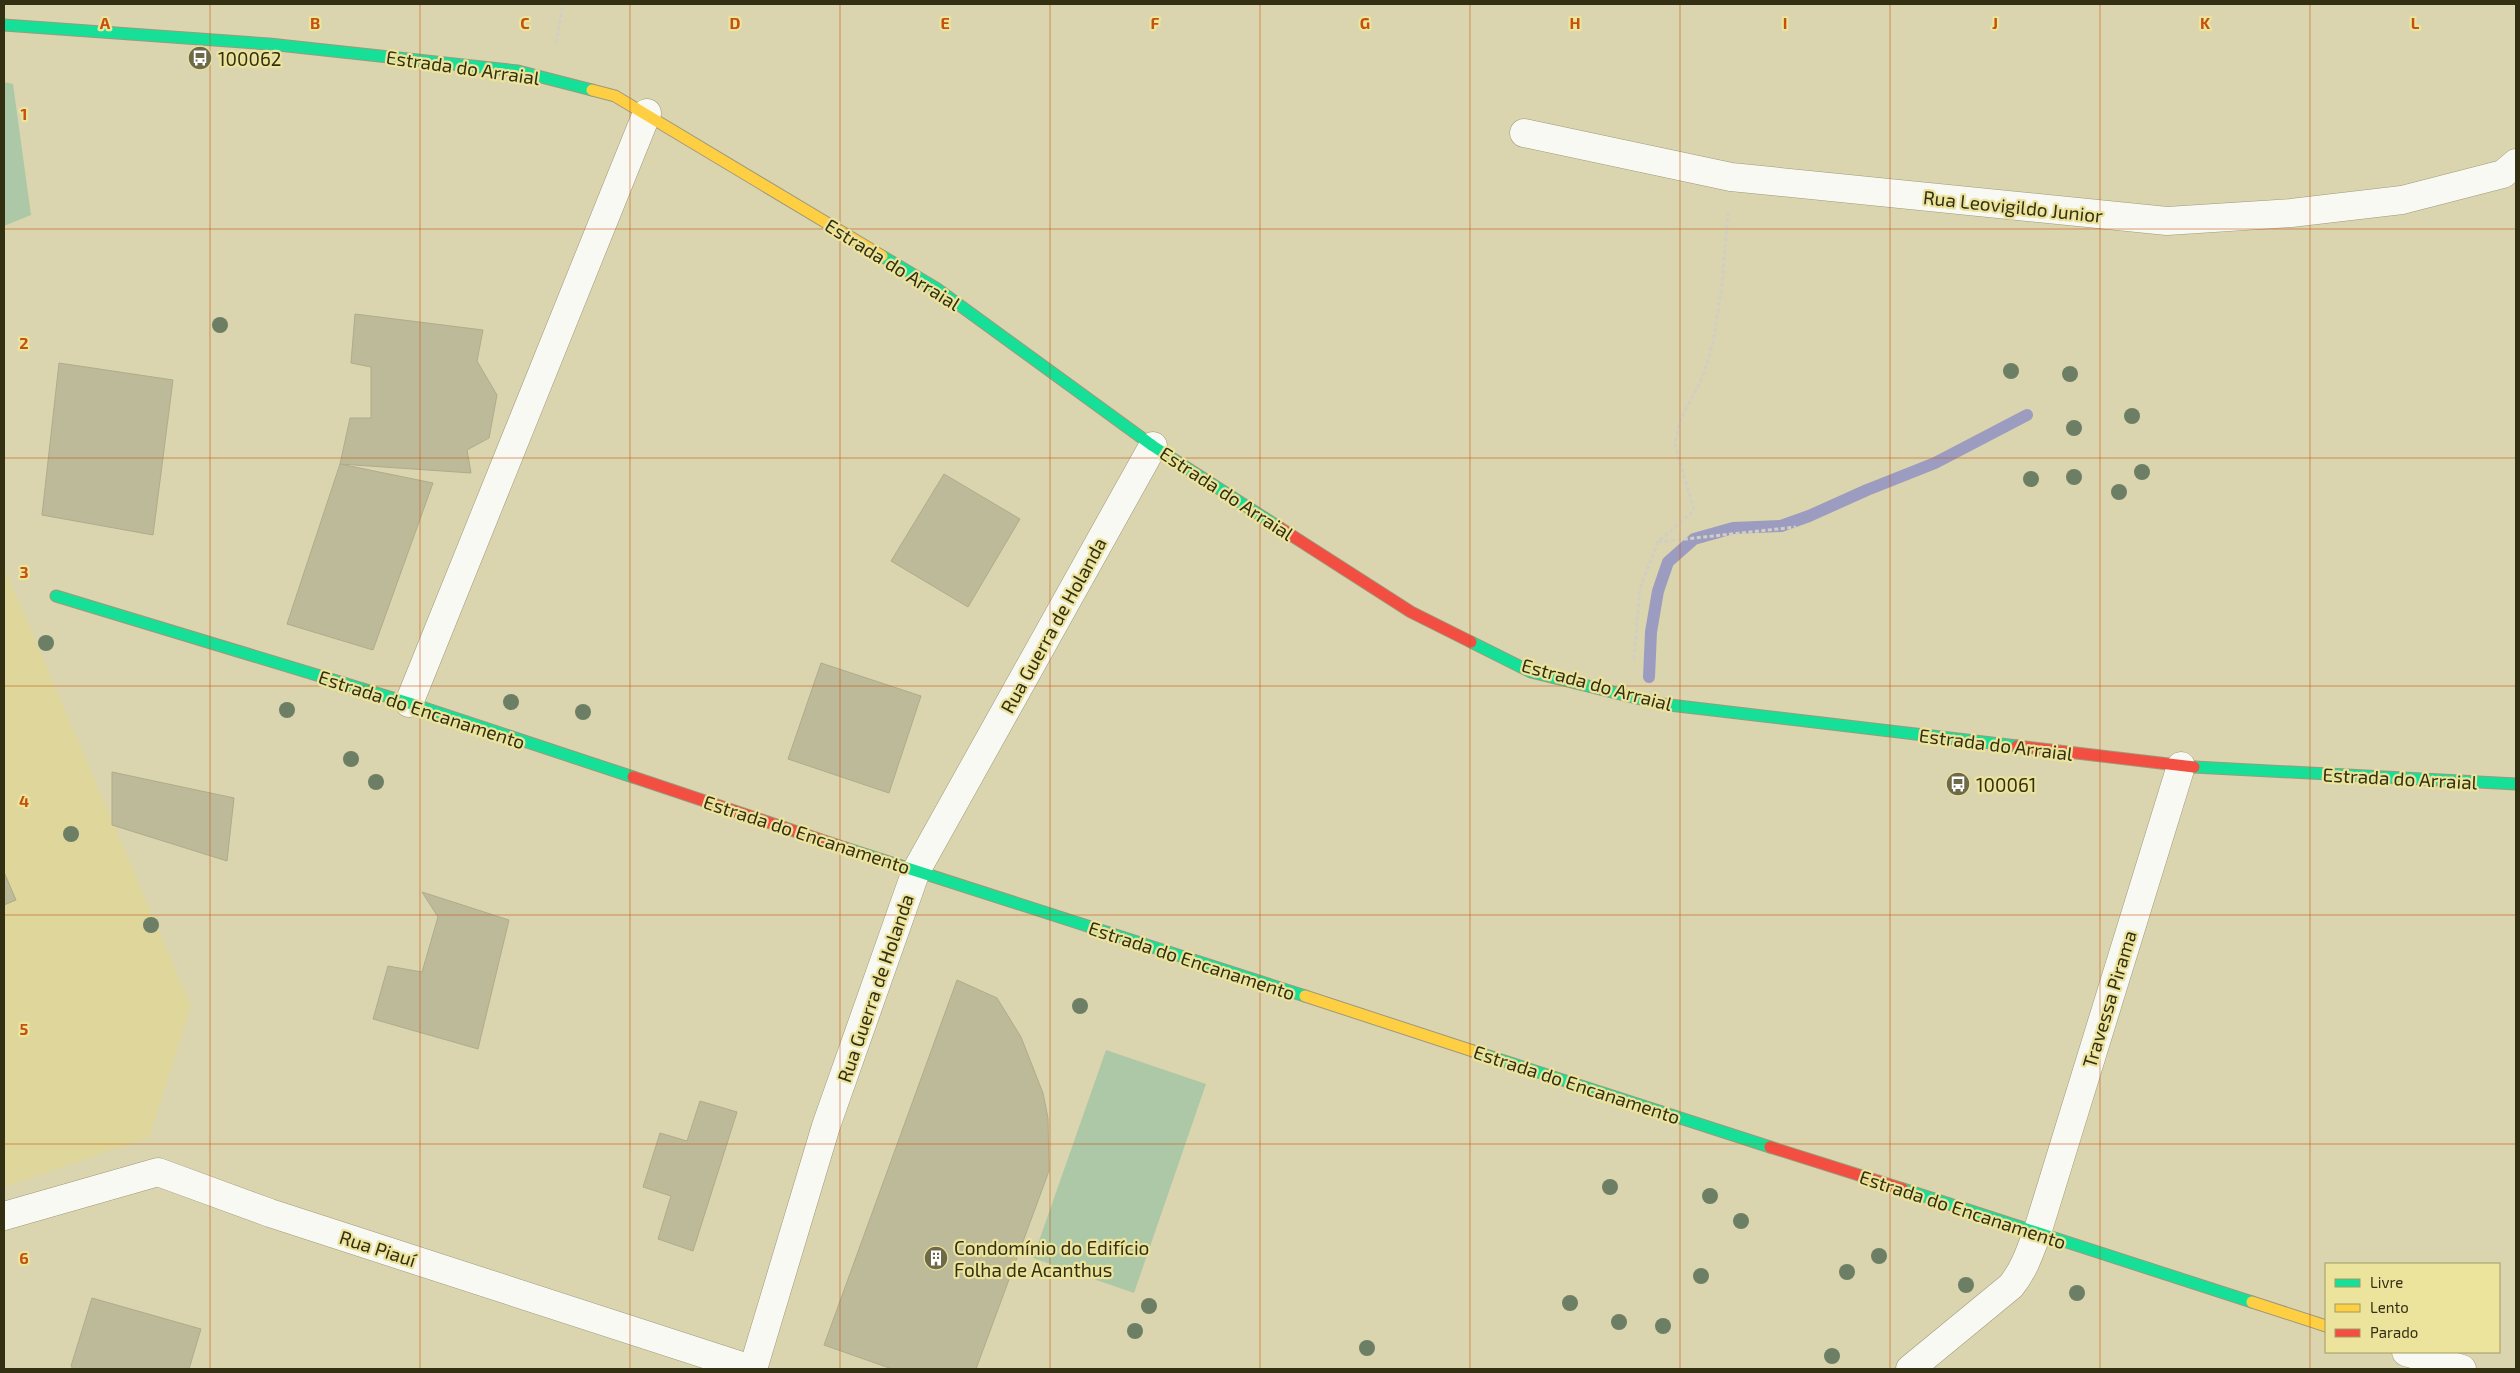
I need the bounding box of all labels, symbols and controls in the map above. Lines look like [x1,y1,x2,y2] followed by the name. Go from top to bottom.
[100,13,111,32] text: A
[310,13,320,32] text: B
[520,13,530,32] text: C
[730,13,741,32] text: D
[940,13,950,32] text: E
[1151,13,1160,32] text: F
[1360,13,1370,32] text: G
[1569,13,1581,32] text: H
[1783,13,1787,32] text: I
[1992,13,1998,32] text: J
[2200,13,2211,32] text: K
[2411,13,2420,32] text: L
[187,45,213,71] bus stop icon: 100062
[385,45,542,89] street label: Estrada do Arraial
[218,47,281,70] place label: 100062
[21,104,27,123] text: 1
[1922,185,2104,227] street label: Rua Leovigildo Junior
[821,213,965,315] street label: Estrada do Arraial
[19,333,29,352] text: 2
[1156,441,1299,545] street label: Estrada do Arraial
[995,533,1111,717] street label: Rua Guerra de Holanda
[19,562,29,581] text: 3
[1519,653,1675,715] street label: Estrada do Arraial
[316,665,528,753] street label: Estrada do Encanamento
[1918,723,2075,765] street label: Estrada do Arraial
[2322,762,2478,794] street label: Estrada do Arraial
[1945,771,1971,797] bus stop icon: 100061
[1976,773,2036,796] place label: 100061
[701,790,913,878] street label: Estrada do Encanamento
[19,791,29,810] text: 4
[832,891,918,1085] street label: Rua Guerra de Holanda
[1086,916,1298,1004] street label: Estrada do Encanamento
[2077,927,2141,1071] street label: Travessa Pirama
[20,1019,29,1038] text: 5
[1471,1040,1683,1128] street label: Estrada do Encanamento
[1857,1165,2069,1253] street label: Estrada do Encanamento
[337,1225,420,1272] street label: Rua Piauí
[954,1236,1149,1281] place label: Condomínio do Edifício Folha de Acanthus
[923,1245,949,1271] building icon: Condomínio do Edifício Folha de Acanthus
[19,1248,29,1267] text: 6
[2325,1263,2500,1353] legend
[2370,1273,2403,1291] text: Livre
[2370,1298,2409,1316] text: Lento
[2370,1323,2418,1341] text: Parado

